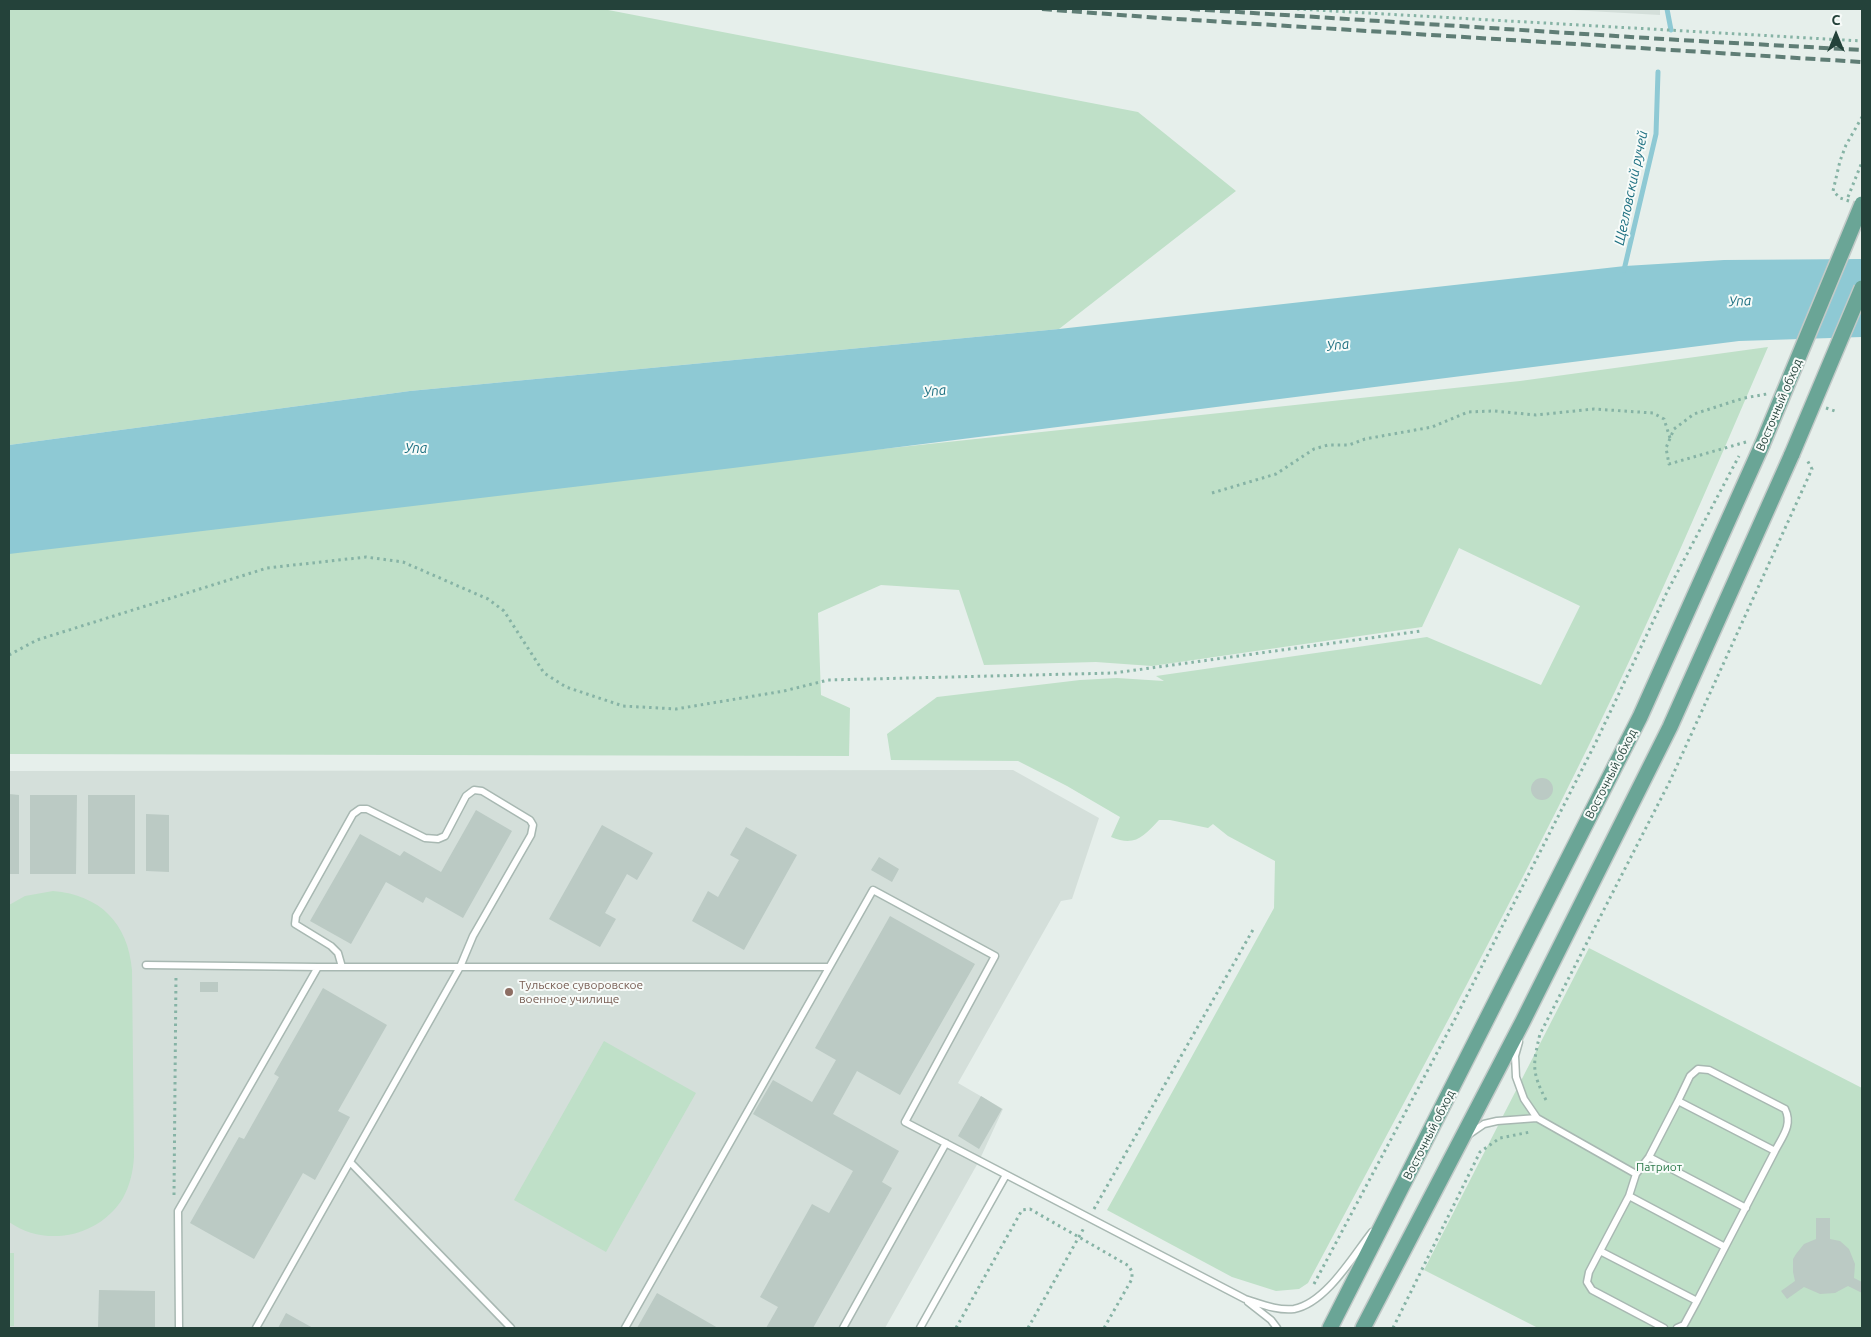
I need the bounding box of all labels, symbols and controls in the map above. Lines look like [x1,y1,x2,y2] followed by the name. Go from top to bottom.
[1811,10,1861,60] north arrow
[1832,12,1840,28] text: С
[1611,129,1651,247] water label: Щегловский ручей
[1728,292,1752,310] water label: Упа
[1326,335,1350,355] water label: Упа
[1753,357,1805,453] street label: Восточный обход
[923,381,947,401] water label: Упа
[405,440,427,456] water label: Упа
[1582,727,1640,821] street label: Восточный обход
[519,978,643,1006] place label: Тульское суворовское военное училище
[503,986,515,998] marker: Тульское суворовское военное училище
[1400,1088,1458,1182] street label: Восточный обход
[1636,1160,1682,1174] park label: Патриот

